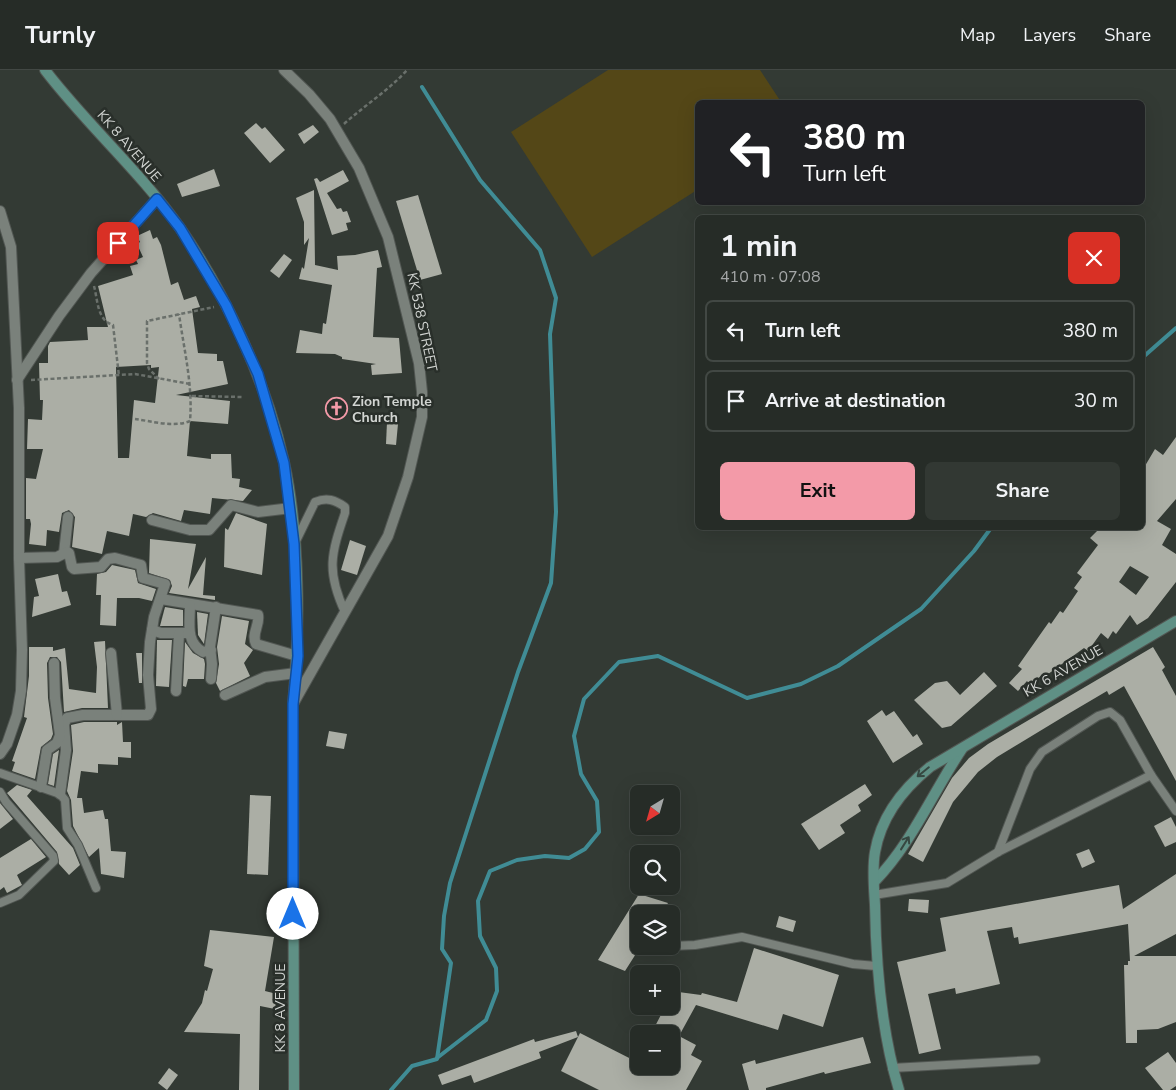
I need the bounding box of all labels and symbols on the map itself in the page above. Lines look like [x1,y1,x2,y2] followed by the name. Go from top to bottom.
[93,106,165,186] street label: KK 8 AVENUE
[97,222,139,264] pin
[402,271,442,374] street label: KK 538 STREET
[352,392,432,427] place label: Zion Temple Church
[324,397,348,421] church icon: Zion Temple Church
[1020,641,1106,701] street label: KK 6 AVENUE
[917,767,930,778] one-way arrow
[630,785,680,835] north arrow
[900,836,910,850] one-way arrow
[266,887,318,939] position arrow
[271,963,290,1053] street label: KK 8 AVENUE

